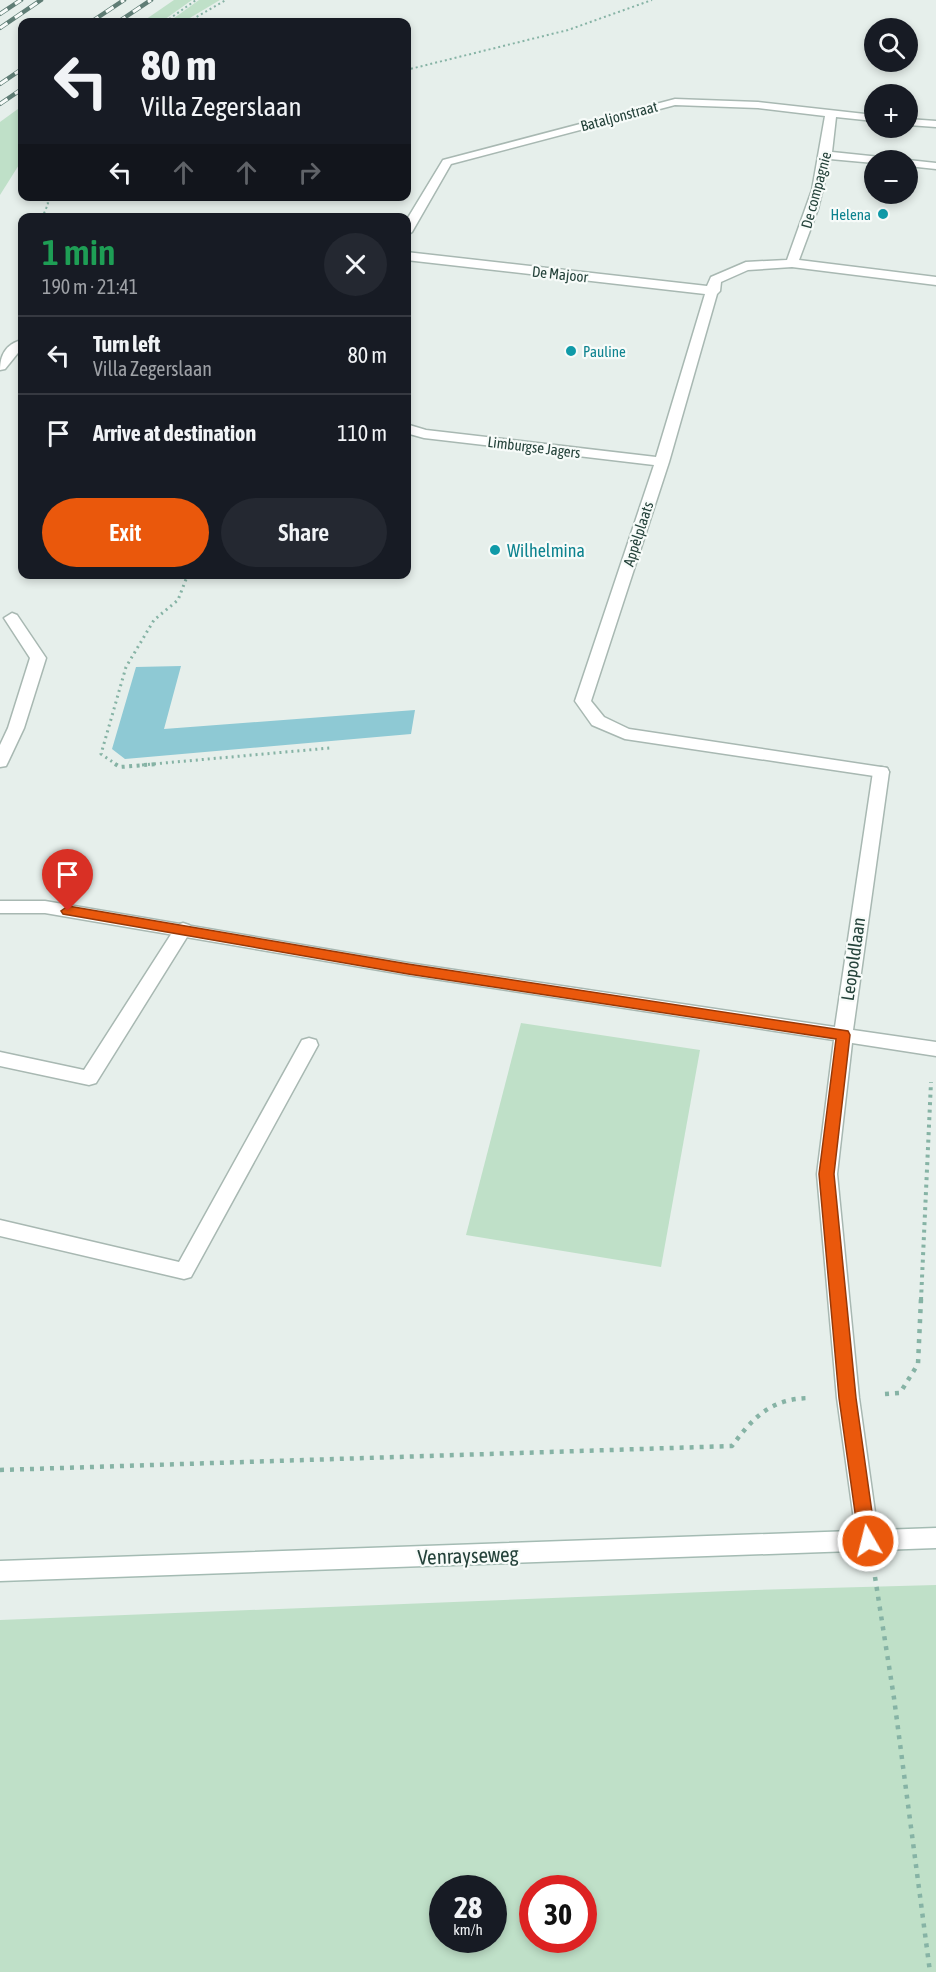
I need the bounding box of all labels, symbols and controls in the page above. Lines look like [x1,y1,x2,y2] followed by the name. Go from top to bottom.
[864,18,918,204] map controls
[864,18,918,72] button: search
[141,41,216,89] text: 80 m
[42,42,120,120] icon: left
[864,84,918,138] button: +
[141,91,302,122] text: Villa Zegerslaan
[579,98,659,134] street label: Bataljonstraat
[798,150,834,230] street label: De compagnie
[864,150,918,204] button: −
[104,156,137,189] icon: left
[167,156,200,189] icon: ahead
[230,156,263,189] icon: ahead
[293,156,326,189] icon: right
[831,206,871,223] place label: Helena
[876,207,890,221] marker: Helena
[42,231,116,273] text: 1 min
[324,233,387,296] button: close
[531,263,589,285] street label: De Majoor
[42,275,138,298] text: 190 m · 21:41
[93,331,160,357] text: Turn left
[42,339,75,372] icon: left
[347,342,387,368] text: 80 m
[583,343,626,360] place label: Pauline
[564,344,578,358] marker: Pauline
[93,357,212,380] text: Villa Zegerslaan
[42,417,75,450] icon: arrive
[93,420,256,446] text: Arrive at destination
[337,420,387,446] text: 110 m
[487,433,581,461] street label: Limburgse Jagers
[42,498,209,567] button: Exit
[221,498,387,567] button: Share
[620,500,656,568] street label: Appèlplaats
[507,540,585,561] place label: Wilhelmina
[488,543,502,557] marker: Wilhelmina
[42,849,93,911] pin
[51,858,84,891] icon: arrive
[837,916,869,1002] street label: Leopoldlaan
[836,1509,900,1573] position arrow
[417,1541,519,1569] street label: Venrayseweg
[519,1875,597,1953] speed limit sign: 30
[454,1890,482,1924] text: 28
[453,1921,483,1938] text: km/h

